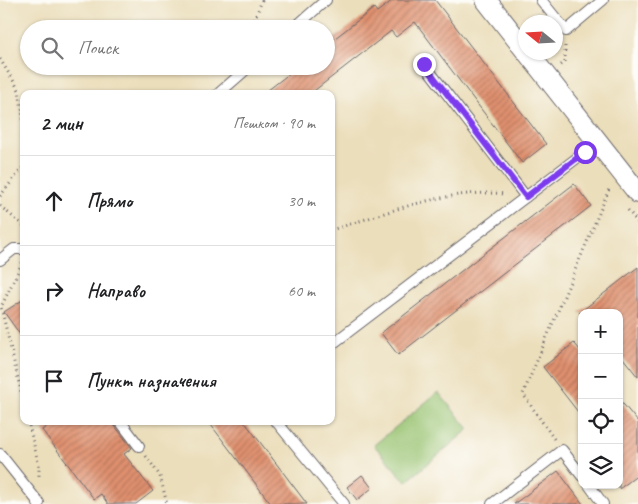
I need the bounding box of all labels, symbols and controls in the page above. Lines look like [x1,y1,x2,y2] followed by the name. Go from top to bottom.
[518,15,563,60] north arrow
[20,20,335,75] search box
[38,34,66,62] icon: search
[78,36,118,60] text: Поиск
[413,53,436,76] route end
[40,110,83,136] text: 2 мин
[233,113,315,133] text: Пешком · 90 m
[574,141,597,164] route start
[40,187,68,215] icon: ahead
[87,189,132,213] text: Прямо
[288,191,315,211] text: 30 m
[40,277,68,305] icon: right
[87,279,145,303] text: Направо
[288,281,315,301] text: 60 m
[578,309,623,489] map controls
[578,309,623,354] button: +
[578,354,623,399] button: −
[40,367,68,395] icon: arrive
[87,369,216,393] text: Пункт назначения
[578,399,623,444] button: locate
[578,444,623,489] button: layers

